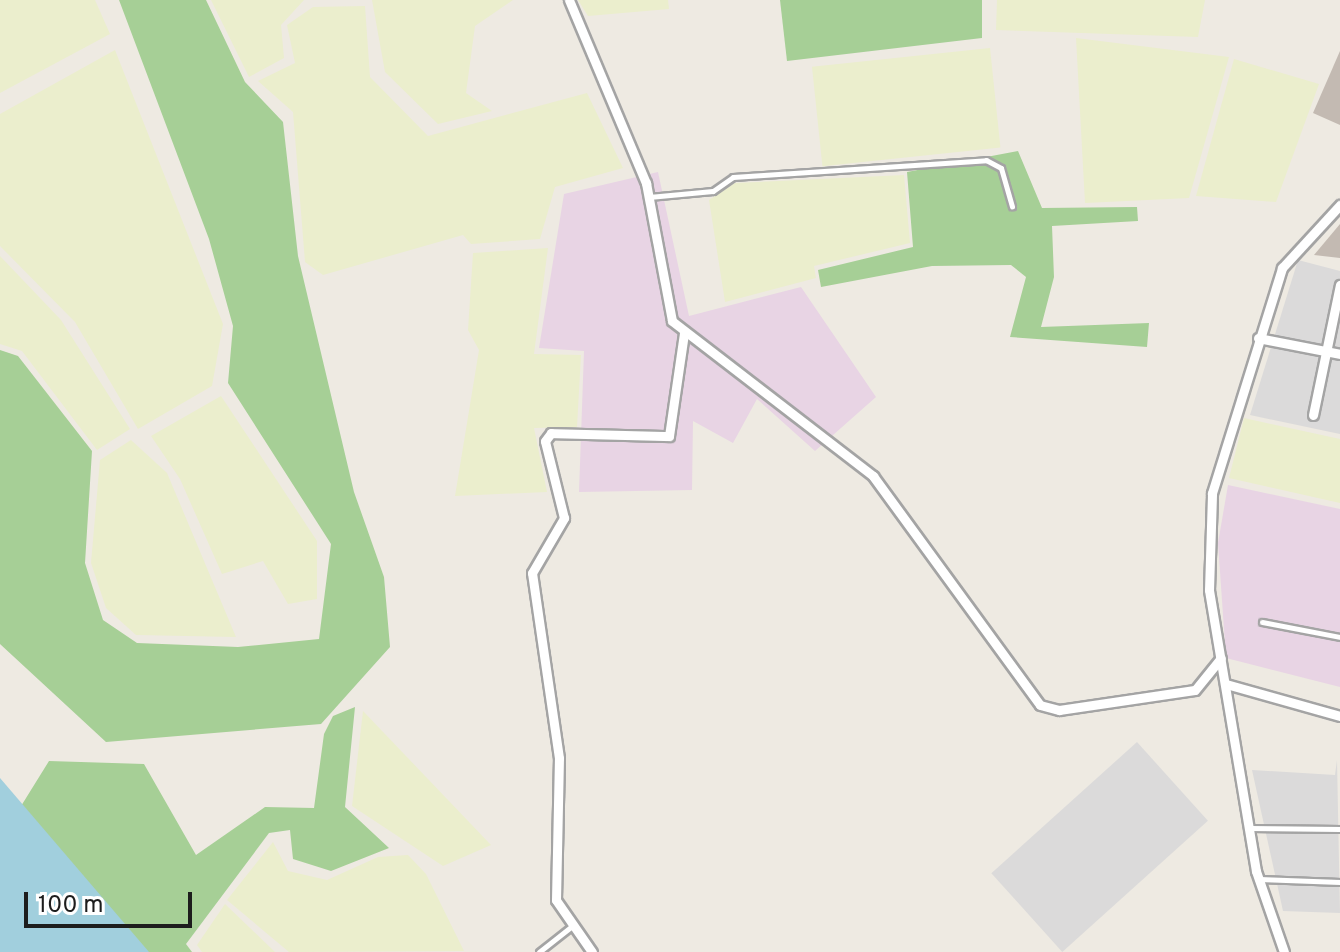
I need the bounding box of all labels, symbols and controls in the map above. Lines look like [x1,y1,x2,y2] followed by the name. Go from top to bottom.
[28,876,196,926] scale bar
[38,891,104,921] text: 100 m

